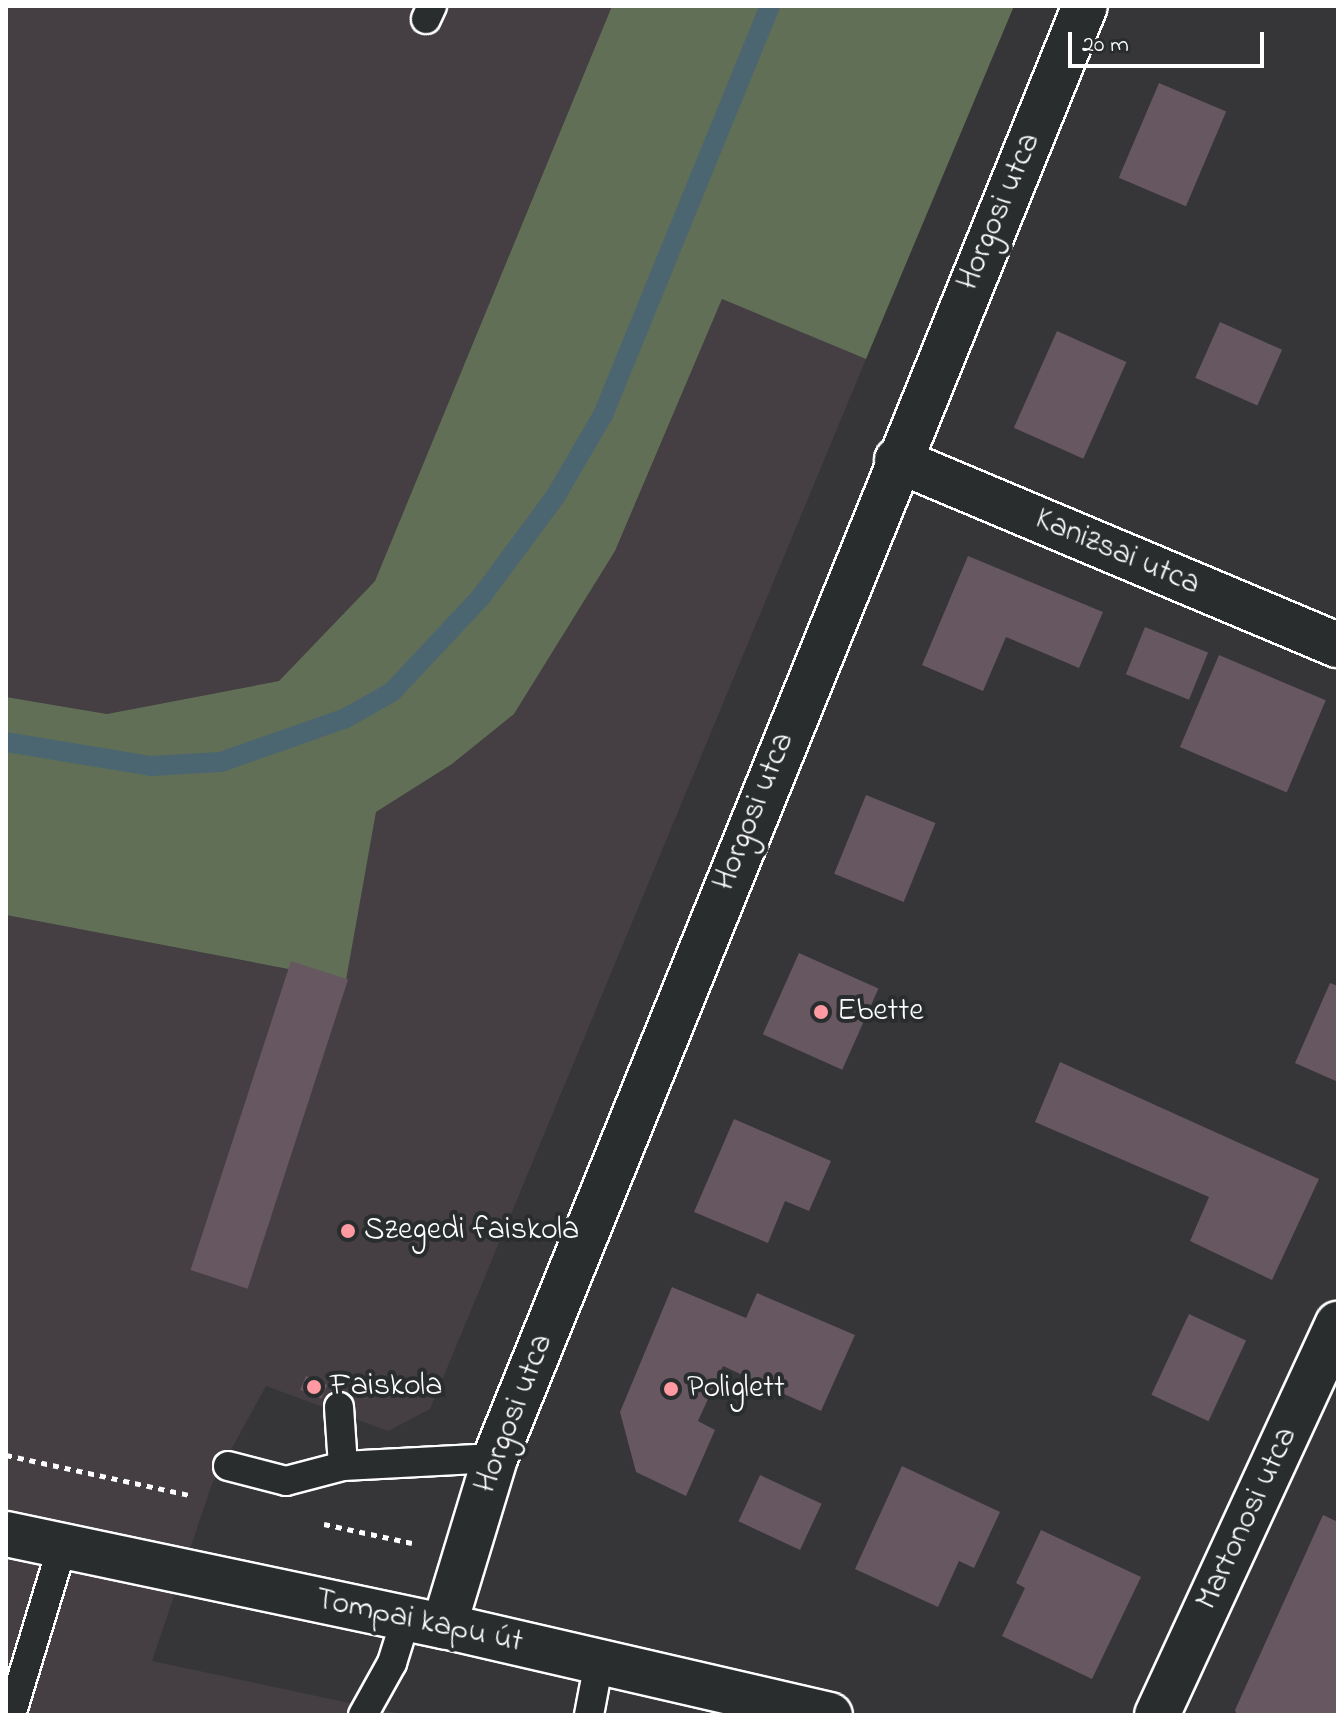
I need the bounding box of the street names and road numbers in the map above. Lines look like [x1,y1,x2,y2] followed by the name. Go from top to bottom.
[950,128,1050,296] street label: Horgosi utca
[1029,501,1205,605] street label: Kanizsai utca
[706,728,804,896] street label: Horgosi utca
[467,1329,563,1499] street label: Horgosi utca
[1189,1422,1307,1616] street label: Martonosi utca
[312,1581,526,1663] street label: Tompai kapu út

